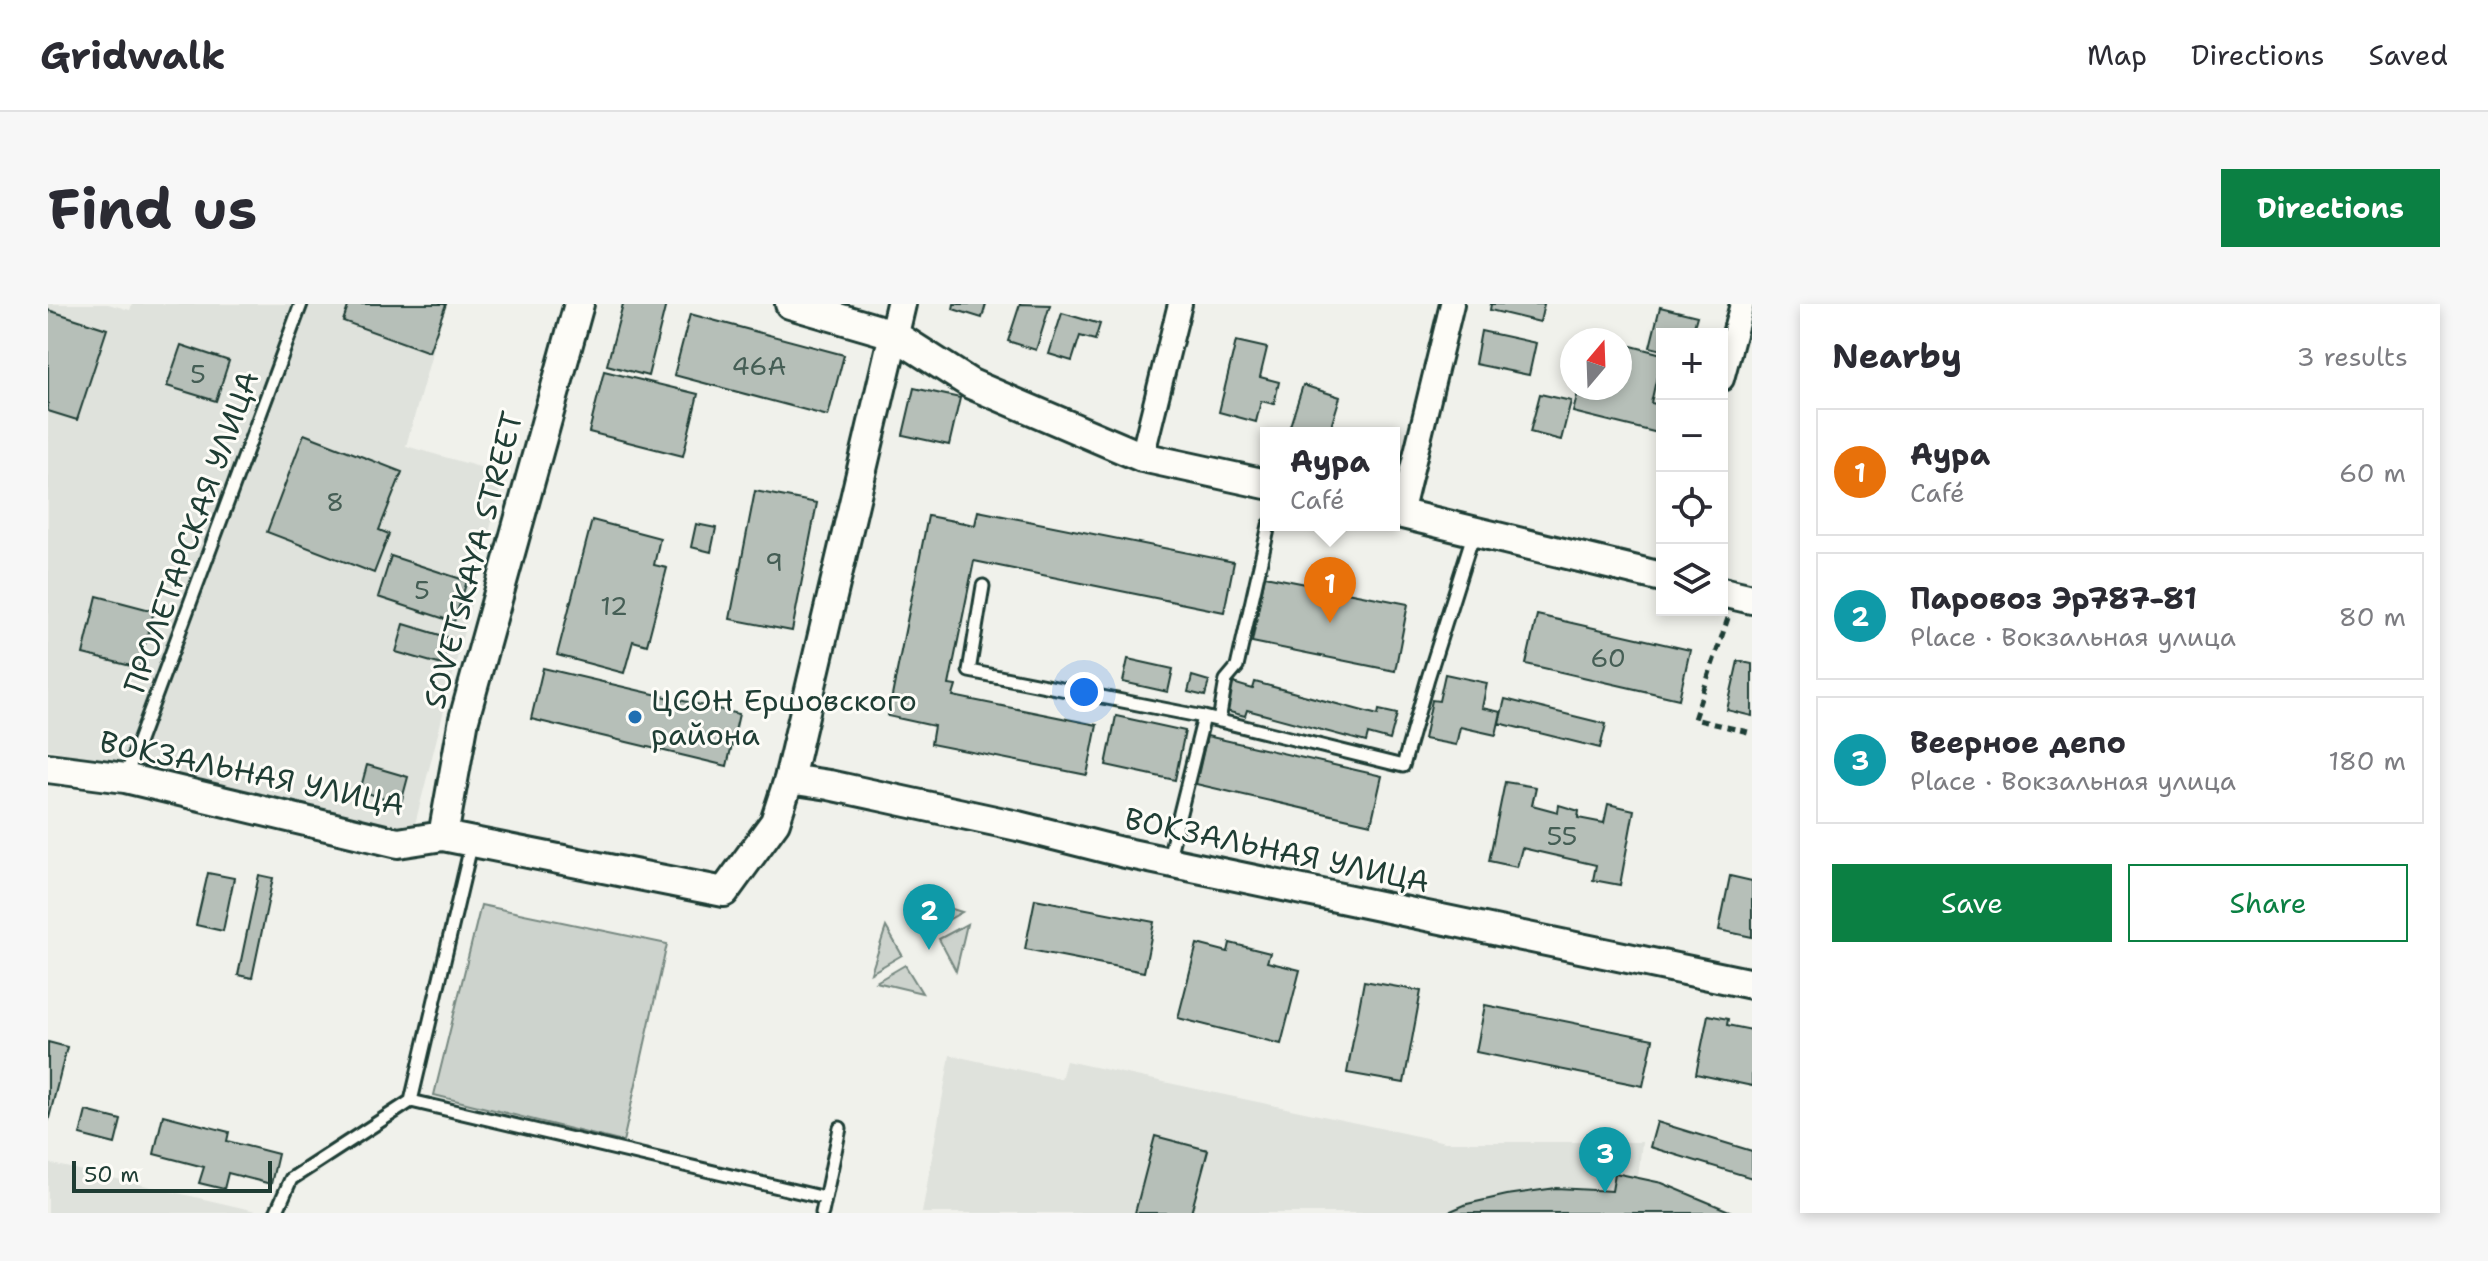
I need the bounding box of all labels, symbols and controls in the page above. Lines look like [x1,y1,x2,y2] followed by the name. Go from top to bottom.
[40,30,226,81] text: Gridwalk
[2087,36,2147,74] text: Map
[2191,36,2325,74] text: Directions
[2369,36,2448,74] text: Saved
[2221,169,2440,247] button: Directions
[48,171,257,246] text: Find us
[1560,328,1632,400] north arrow
[1656,328,1728,616] map controls
[1656,328,1728,400] button: +
[1832,333,1962,379] text: Nearby
[2296,339,2408,374] text: 3 results
[732,348,786,383] house number: 46А
[190,356,206,391] house number: 5
[114,365,268,699] street label: ПРОЛЕТАРСКАЯ УЛИЦА
[1656,400,1728,472] button: −
[414,407,532,713] street label: SOVETSKAYA STREET
[1260,427,1400,531] popup
[1910,434,1990,475] text: Аура
[1290,441,1370,482] text: Аура
[1854,455,1866,490] text: 1
[2339,455,2406,490] text: 60 m
[1656,472,1728,544] button: locate
[1910,475,1965,510] text: Café
[1290,482,1345,517] text: Café
[326,484,344,519] house number: 8
[765,544,783,579] house number: 9
[1656,544,1728,616] button: layers
[1304,557,1356,623] pin: 1
[414,572,430,607] house number: 5
[1910,578,2197,619] text: Паровоз Эр787-81
[600,588,628,623] house number: 12
[1851,599,1869,634] text: 2
[2339,599,2406,634] text: 80 m
[1910,619,2236,654] text: Place · Вокзальная улица
[1590,640,1626,675] house number: 60
[1064,672,1104,712] your location
[651,680,917,755] place label: ЦСОН Ершовского района
[626,708,644,726] marker: ЦСОН Ершовского района
[96,721,408,825] street label: ВОКЗАЛЬНАЯ УЛИЦА
[1910,722,2126,763] text: Веерное депо
[1851,743,1869,778] text: 3
[2328,743,2406,778] text: 180 m
[1910,763,2236,798] text: Place · Вокзальная улица
[1121,798,1433,902] street label: ВОКЗАЛЬНАЯ УЛИЦА
[1546,818,1578,853] house number: 55
[1832,864,2112,942] button: Save
[2128,864,2408,942] button: Share
[903,884,955,950] pin: 2
[1579,1127,1631,1193] pin: 3
[72,1157,272,1193] scale bar
[84,1160,139,1189] text: 50 m

